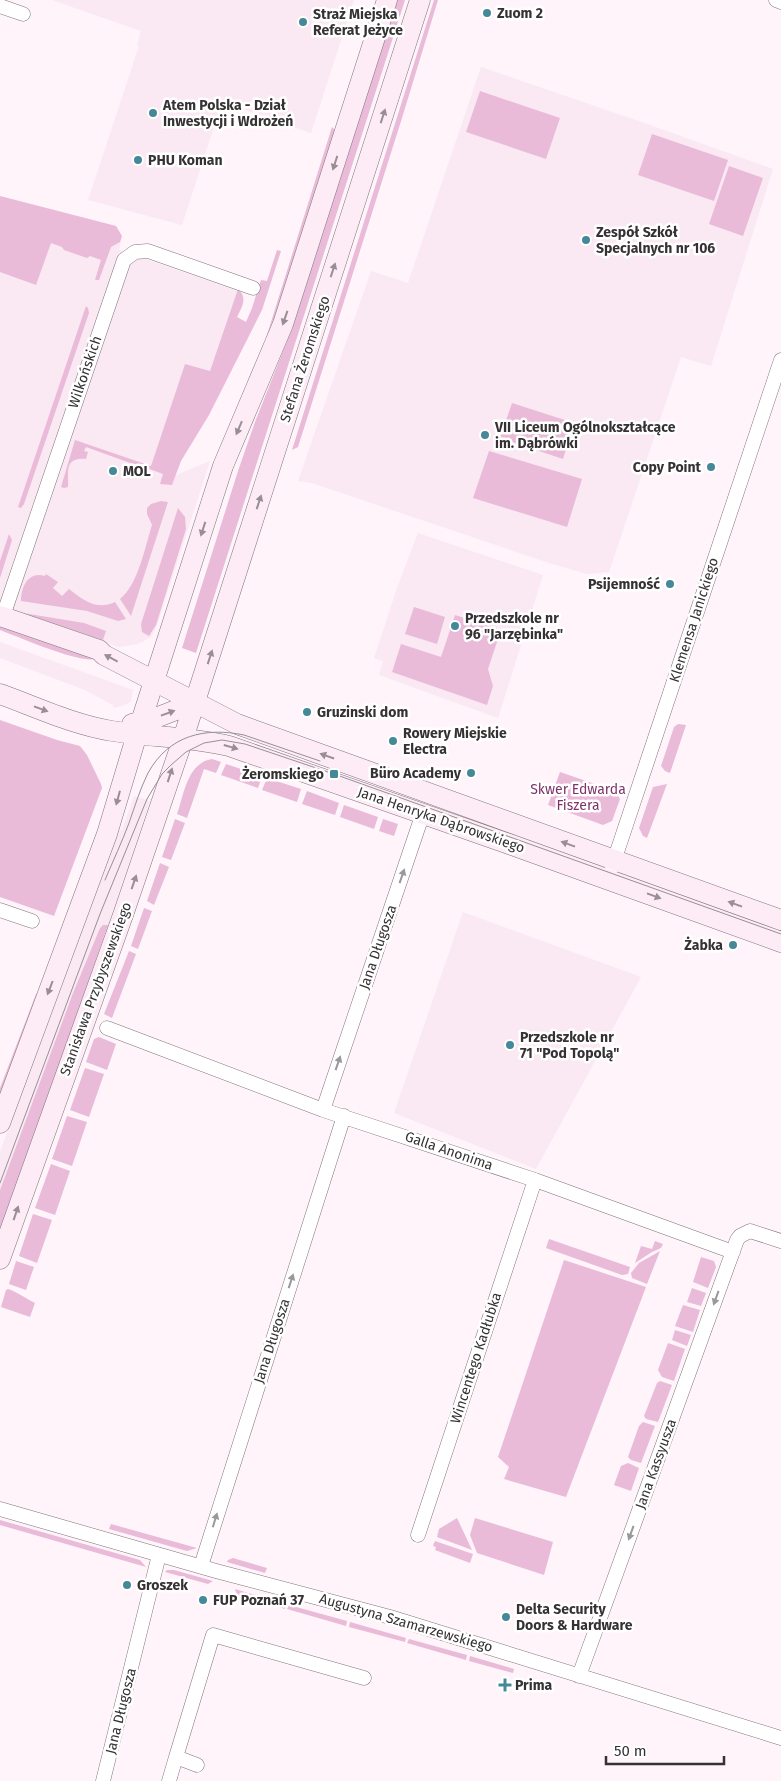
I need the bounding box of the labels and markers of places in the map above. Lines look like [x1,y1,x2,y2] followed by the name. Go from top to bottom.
[497,5,543,22] place label: Zuom 2
[313,6,403,39] place label: Straż Miejska Referat Jeżyce
[481,7,493,19] marker: Zuom 2
[297,16,309,28] marker: Straż Miejska Referat Jeżyce
[162,97,293,130] place label: Atem Polska - Dział Inwestycji i Wdrożeń
[147,107,159,119] marker: Atem Polska - Dział Inwestycji i Wdrożeń
[148,152,223,169] place label: PHU Koman
[132,154,144,166] marker: PHU Koman
[596,224,715,257] place label: Zespół Szkół Specjalnych nr 106
[580,234,592,246] marker: Zespół Szkół Specjalnych nr 106
[494,419,676,452] place label: VII Liceum Ogólnokształcące im. Dąbrówki
[479,429,491,441] marker: VII Liceum Ogólnokształcące im. Dąbrówki
[633,459,702,476] place label: Copy Point
[705,461,717,473] marker: Copy Point
[123,463,151,480] place label: MOL
[107,465,119,477] marker: MOL
[588,576,660,593] place label: Psijemność
[664,578,676,590] marker: Psijemność
[465,610,563,643] place label: Przedszkole nr 96 "Jarzębinka"
[449,620,461,632] marker: Przedszkole nr 96 "Jarzębinka"
[317,704,408,721] place label: Gruzinski dom
[301,706,313,718] marker: Gruzinski dom
[403,725,507,758] place label: Rowery Miejskie Electra
[387,735,399,747] marker: Rowery Miejskie Electra
[242,765,324,783] place label: Żeromskiego
[370,765,462,782] place label: Büro Academy
[465,767,477,779] marker: Büro Academy
[328,768,340,780] marker: Żeromskiego
[684,936,723,954] place label: Żabka
[727,939,739,951] marker: Żabka
[520,1029,619,1062] place label: Przedszkole nr 71 "Pod Topolą"
[504,1039,516,1051] marker: Przedszkole nr 71 "Pod Topolą"
[137,1577,188,1594] place label: Groszek
[121,1579,133,1591] marker: Groszek
[213,1592,304,1609] place label: FUP Poznań 37
[197,1594,209,1606] marker: FUP Poznań 37
[516,1601,633,1634] place label: Delta Security Doors & Hardware
[500,1611,512,1623] marker: Delta Security Doors & Hardware
[515,1677,553,1694] place label: Prima
[499,1679,511,1691] marker: Prima

